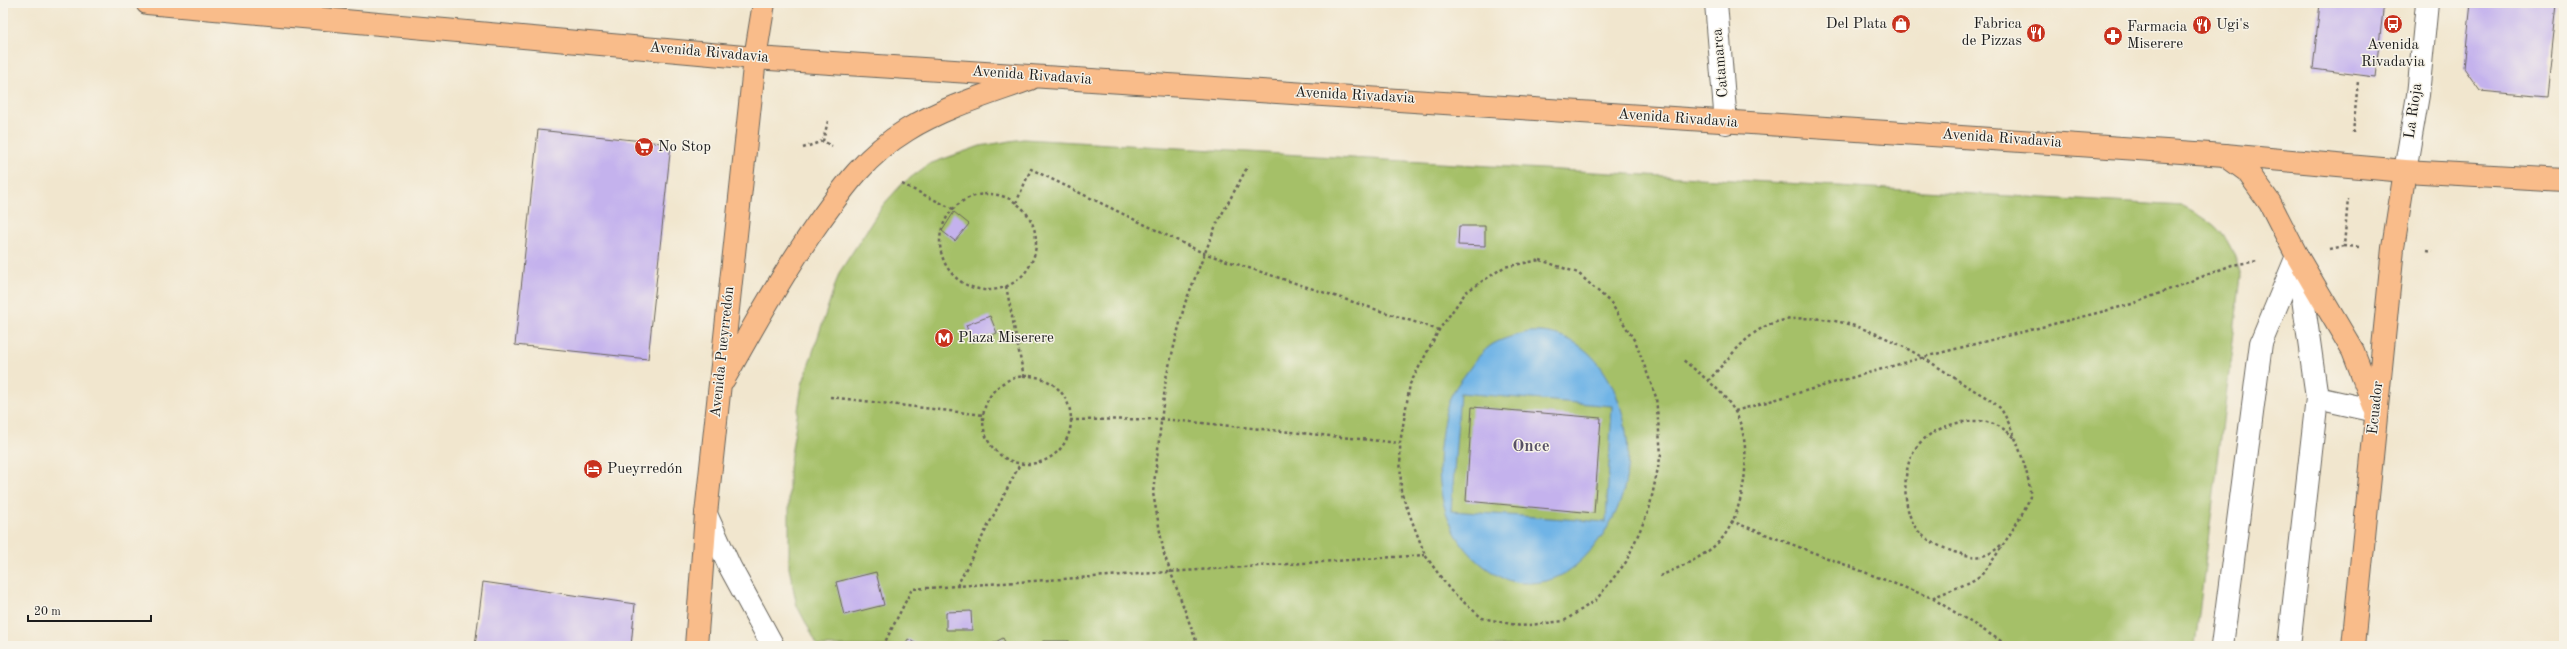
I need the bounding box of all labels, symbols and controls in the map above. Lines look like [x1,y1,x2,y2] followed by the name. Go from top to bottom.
[1890,13,1912,35] shop icon: Del Plata
[2382,13,2404,35] bus stop icon: Avenida Rivadavia
[2191,14,2213,36] restaurant icon: Ugi's
[1826,17,1888,32] place label: Del Plata
[1962,17,2023,49] place label: Fabrica de Pizzas
[2216,18,2249,33] place label: Ugi's
[2127,20,2188,52] place label: Farmacia Miserere
[2025,22,2047,44] restaurant icon: Fabrica de Pizzas
[2102,25,2124,47] pharmacy icon: Farmacia Miserere
[1710,27,1732,98] street label: Catamarca
[2361,38,2426,70] place label: Avenida Rivadavia
[649,40,770,66] street label: Avenida Rivadavia
[972,64,1093,88] street label: Avenida Rivadavia
[2403,82,2425,140] street label: La Rioja
[1295,85,1416,107] street label: Avenida Rivadavia
[1618,107,1739,131] street label: Avenida Rivadavia
[1942,127,2063,151] street label: Avenida Rivadavia
[633,136,655,158] supermarket icon: No Stop
[658,140,711,155] place label: No Stop
[709,286,737,418] street label: Avenida Pueyrredón
[933,327,955,349] metro station icon: Plaza Miserere
[958,331,1054,346] place label: Plaza Miserere
[2366,380,2386,436] street label: Ecuador
[1512,438,1550,455] district label: Once
[582,458,604,480] hotel icon: Pueyrredón
[607,462,683,477] place label: Pueyrredón
[28,597,151,623] scale bar
[34,606,61,618] text: 20 m

